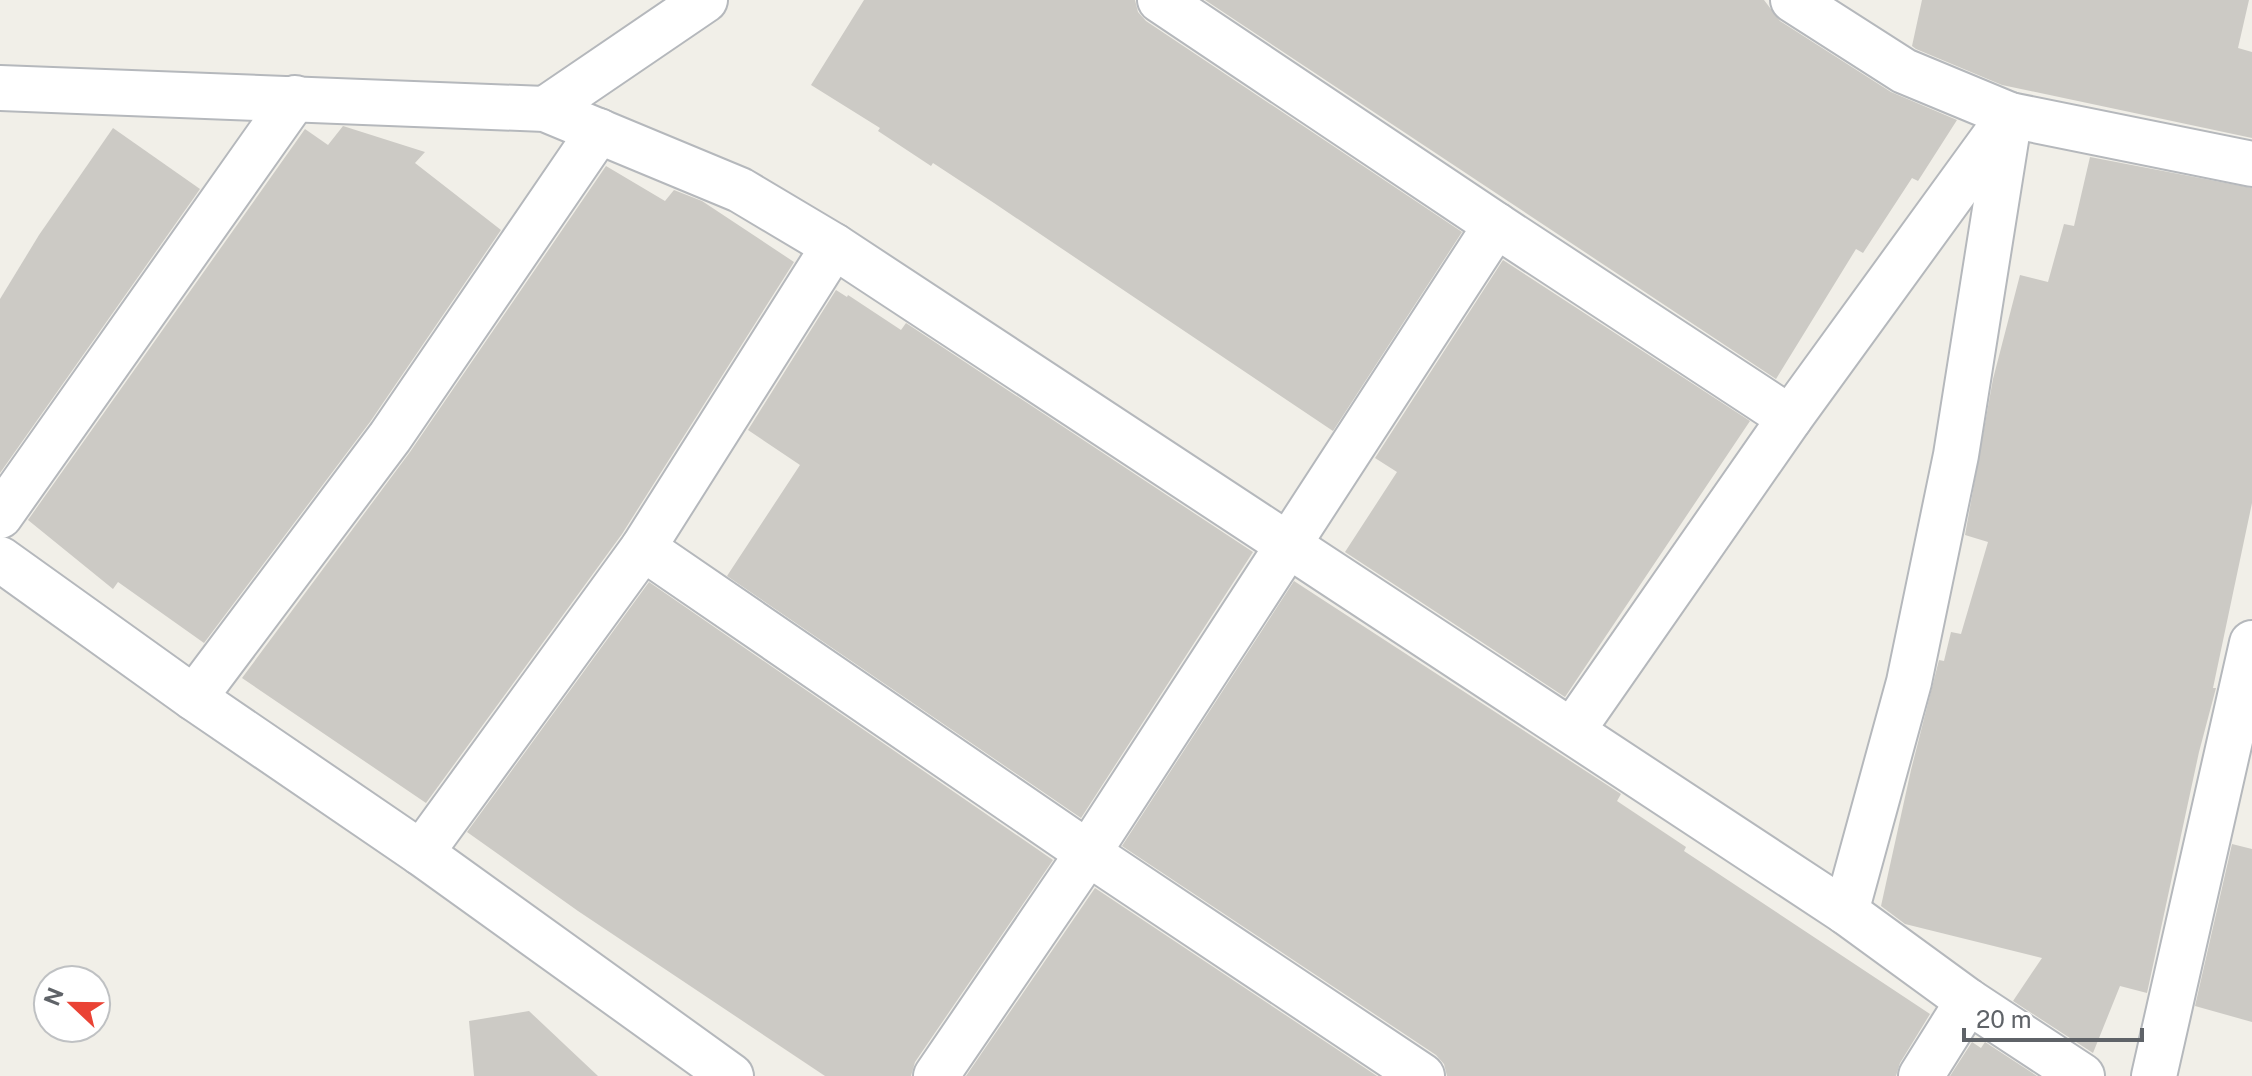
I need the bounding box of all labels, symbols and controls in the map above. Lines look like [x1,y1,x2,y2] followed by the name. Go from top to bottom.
[32,964,112,1044] north arrow
[38,984,69,1009] text: N
[1964,992,2142,1042] scale bar
[1976,1005,2032,1033] text: 20 m

